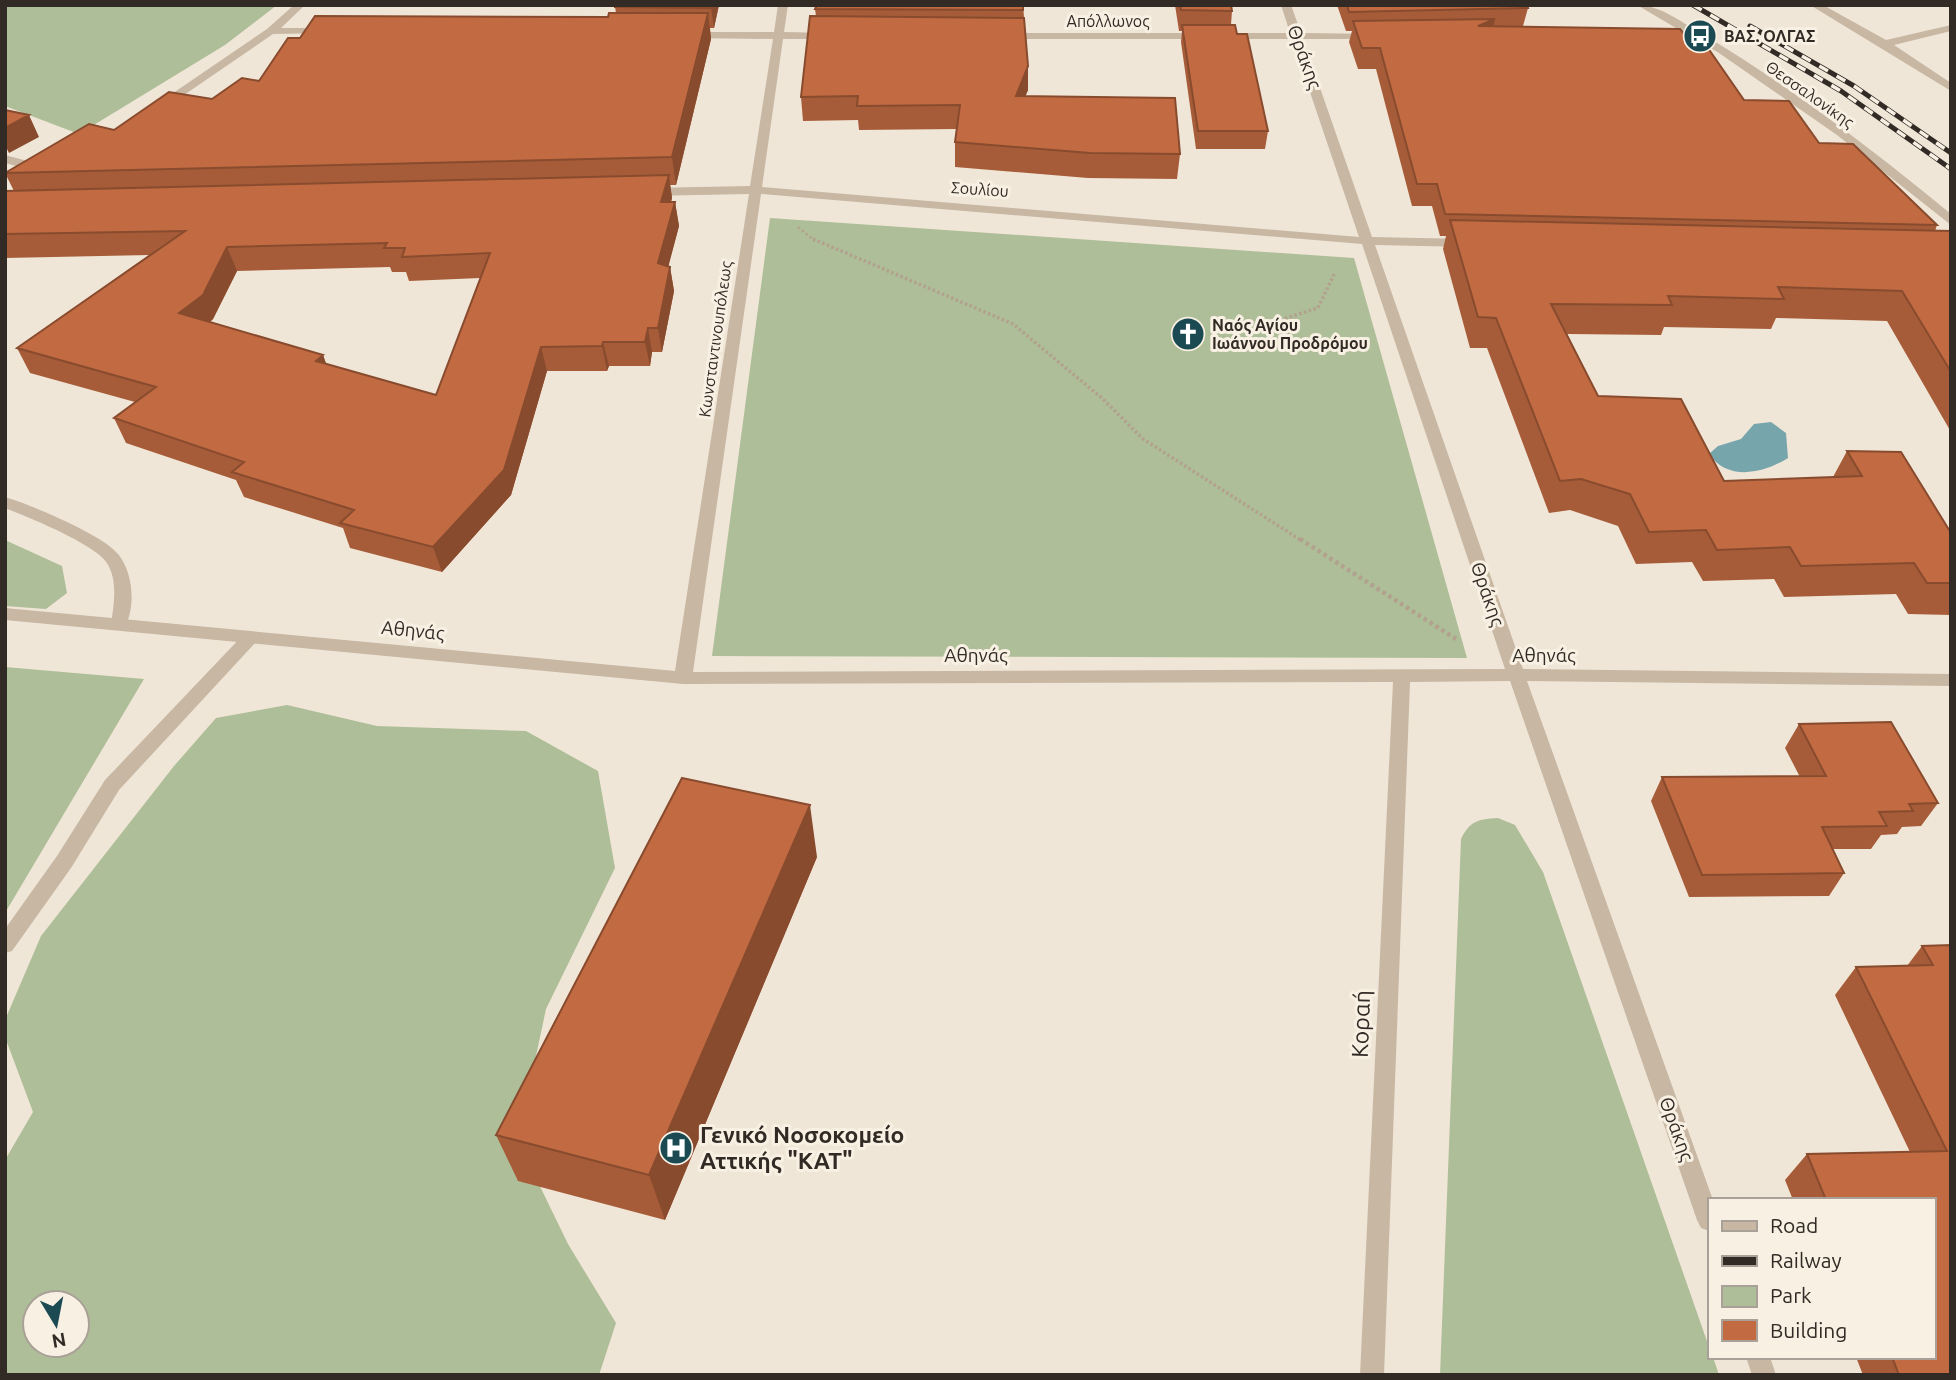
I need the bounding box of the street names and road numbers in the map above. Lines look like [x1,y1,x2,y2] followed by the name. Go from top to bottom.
[1067,12,1149,31] street label: Απόλλωνος
[1283,22,1327,92] street label: Θράκης
[1762,57,1858,132] street label: Θεσσαλονίκης
[951,178,1009,200] street label: Σουλίου
[695,260,736,419] street label: Κωνσταντινουπόλεως
[1467,559,1509,629] street label: Θράκης
[380,616,446,644] street label: Αθηνάς
[944,644,1008,666] street label: Αθηνάς
[1512,644,1576,666] street label: Αθηνάς
[1347,990,1374,1058] street label: Κοραή
[1655,1094,1699,1164] street label: Θράκης

